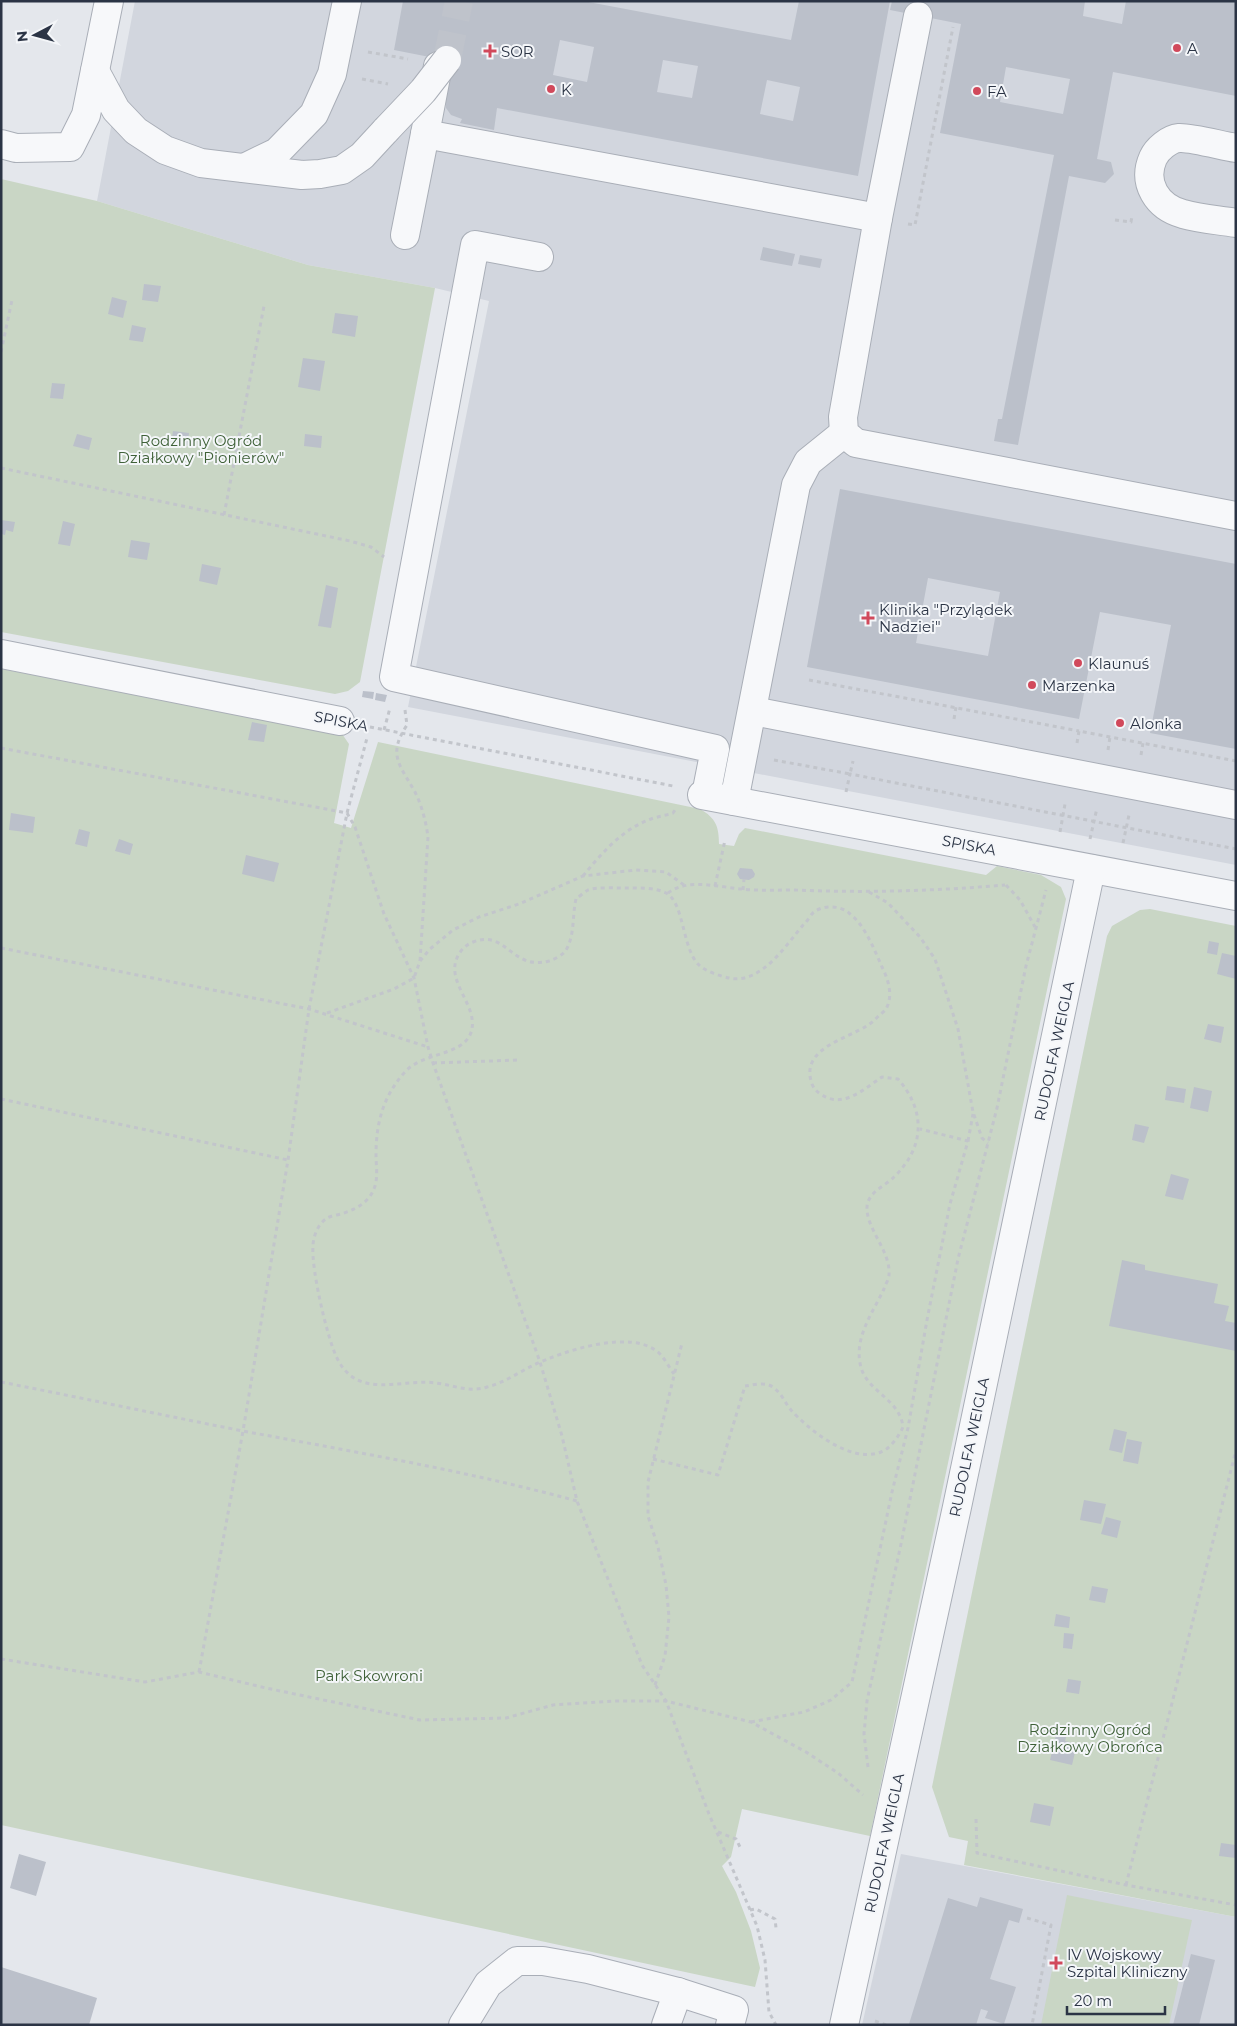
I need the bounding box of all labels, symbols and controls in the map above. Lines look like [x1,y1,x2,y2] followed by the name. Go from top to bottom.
[10,10,60,60] north arrow
[13,30,32,43] text: N
[1187,39,1198,58] place label: A
[501,42,534,61] place label: SOR
[1171,42,1183,54] marker: A
[483,44,497,58] marker: SOR
[561,80,572,99] place label: K
[987,82,1007,101] place label: FA
[545,83,557,95] marker: K
[971,85,983,97] marker: FA
[118,431,284,467] park label: Rodzinny Ogród Działkowy "Pionierów"
[879,600,1012,636] place label: Klinika "Przylądek Nadziei"
[861,611,875,625] marker: Klinika "Przylądek Nadziei"
[1088,654,1149,673] place label: Klaunuś
[1072,657,1084,669] marker: Klaunuś
[1042,676,1116,695] place label: Marzenka
[1026,679,1038,691] marker: Marzenka
[312,706,370,736] street label: SPISKA
[1130,714,1182,733] place label: Alonka
[1114,717,1126,729] marker: Alonka
[940,830,998,860] street label: SPISKA
[1030,979,1078,1123] street label: RUDOLFA WEIGLA
[945,1375,993,1519] street label: RUDOLFA WEIGLA
[315,1666,423,1685] park label: Park Skowroni
[1017,1720,1163,1756] park label: Rodzinny Ogród Działkowy Obrońca
[860,1771,908,1915] street label: RUDOLFA WEIGLA
[1067,1945,1188,1981] place label: IV Wojskowy Szpital Kliniczny
[1049,1956,1063,1970] marker: IV Wojskowy Szpital Kliniczny
[1067,1984,1164,2016] scale bar
[1074,1991,1112,2010] text: 20 m

